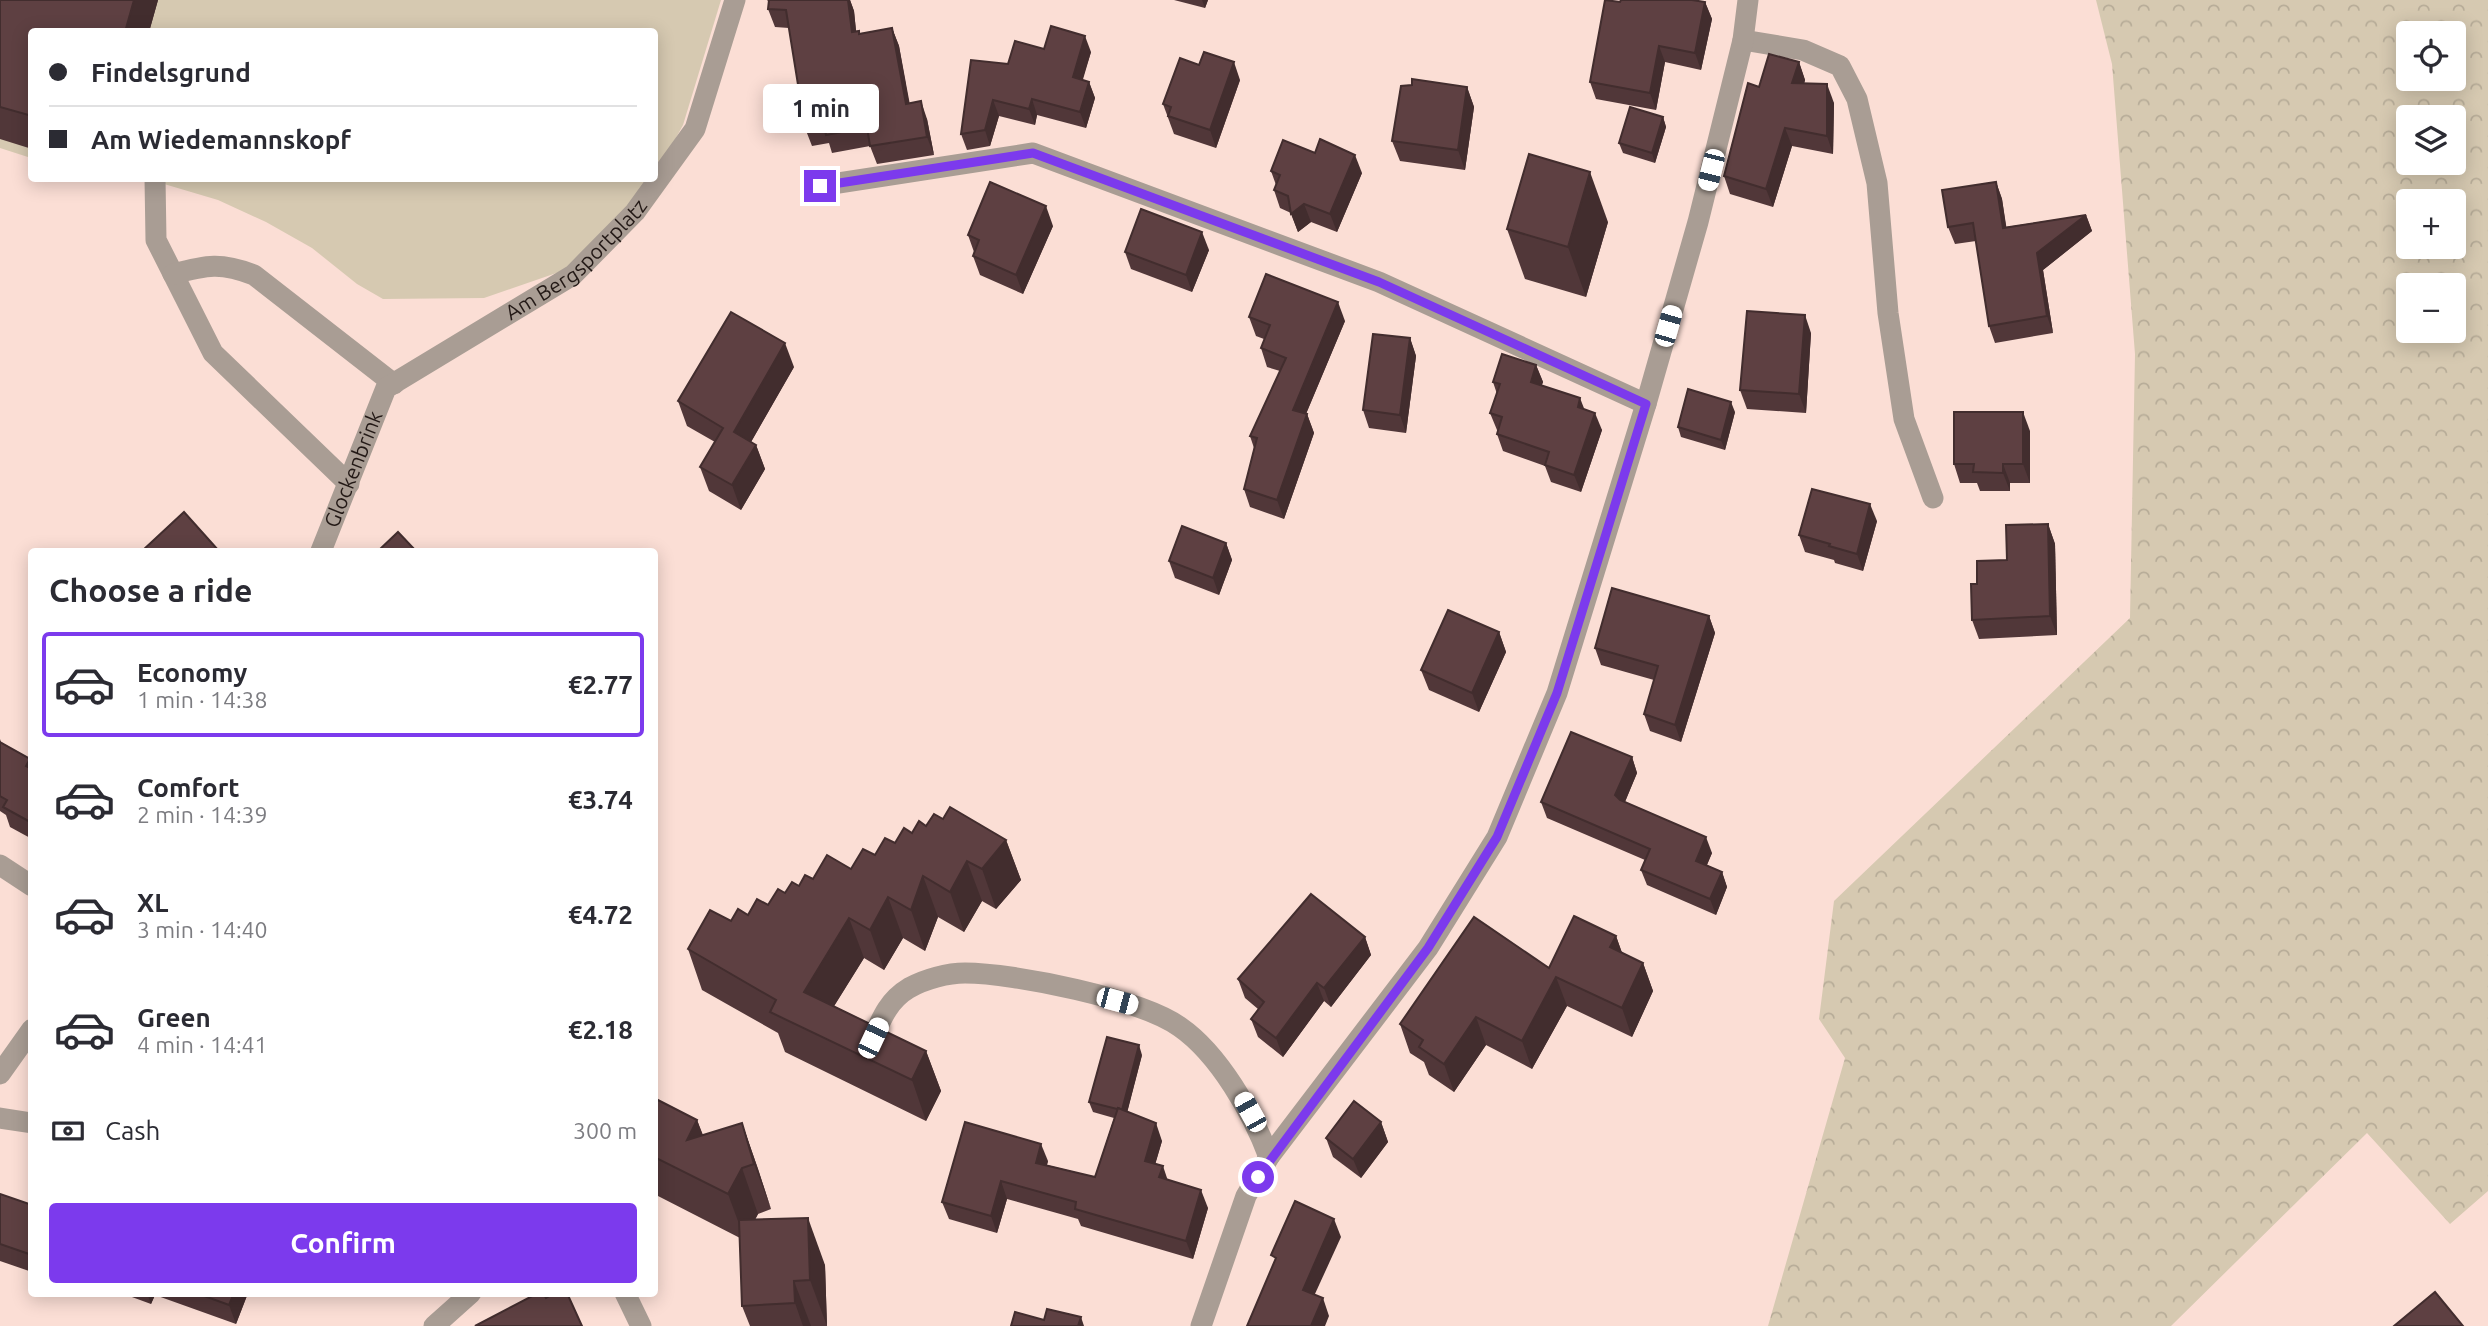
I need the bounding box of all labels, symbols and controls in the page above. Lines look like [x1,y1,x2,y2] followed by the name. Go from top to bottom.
[2396,21,2466,343] map controls
[2396,21,2466,91] button: locate
[91,58,251,87] text: Findelsgrund
[762,85,878,134] callout: 1 min
[792,96,850,121] text: 1 min
[2396,105,2466,175] button: layers
[91,125,351,154] text: Am Wiedemannskopf
[1696,147,1727,193] car
[804,170,836,202] route end
[2396,189,2466,259] button: +
[500,194,651,324] street label: Am Bergsportplatz
[2396,273,2466,343] button: −
[1653,303,1684,349] car
[319,407,387,531] street label: Glockenbrink
[49,572,252,608] text: Choose a ride
[53,653,116,716] icon: car
[137,658,247,687] text: Economy
[568,670,633,699] text: €2.77
[137,687,268,712] text: 1 min · 14:38
[53,768,116,831] icon: car
[137,773,240,802] text: Comfort
[568,785,633,814] text: €3.74
[137,802,268,827] text: 2 min · 14:39
[53,883,116,946] icon: car
[137,888,168,917] text: XL
[568,900,633,929] text: €4.72
[137,917,268,942] text: 3 min · 14:40
[1094,985,1141,1017] car
[53,998,116,1061] icon: car
[137,1003,211,1032] text: Green
[568,1015,633,1044] text: €2.18
[855,1015,892,1061] car
[137,1032,268,1057] text: 4 min · 14:41
[1231,1089,1270,1135] car
[49,1112,87,1150] icon: cash
[105,1116,160,1145] text: Cash
[573,1118,637,1143] text: 300 m
[1242,1161,1274,1193] route start
[49,1203,637,1283] button: Confirm

